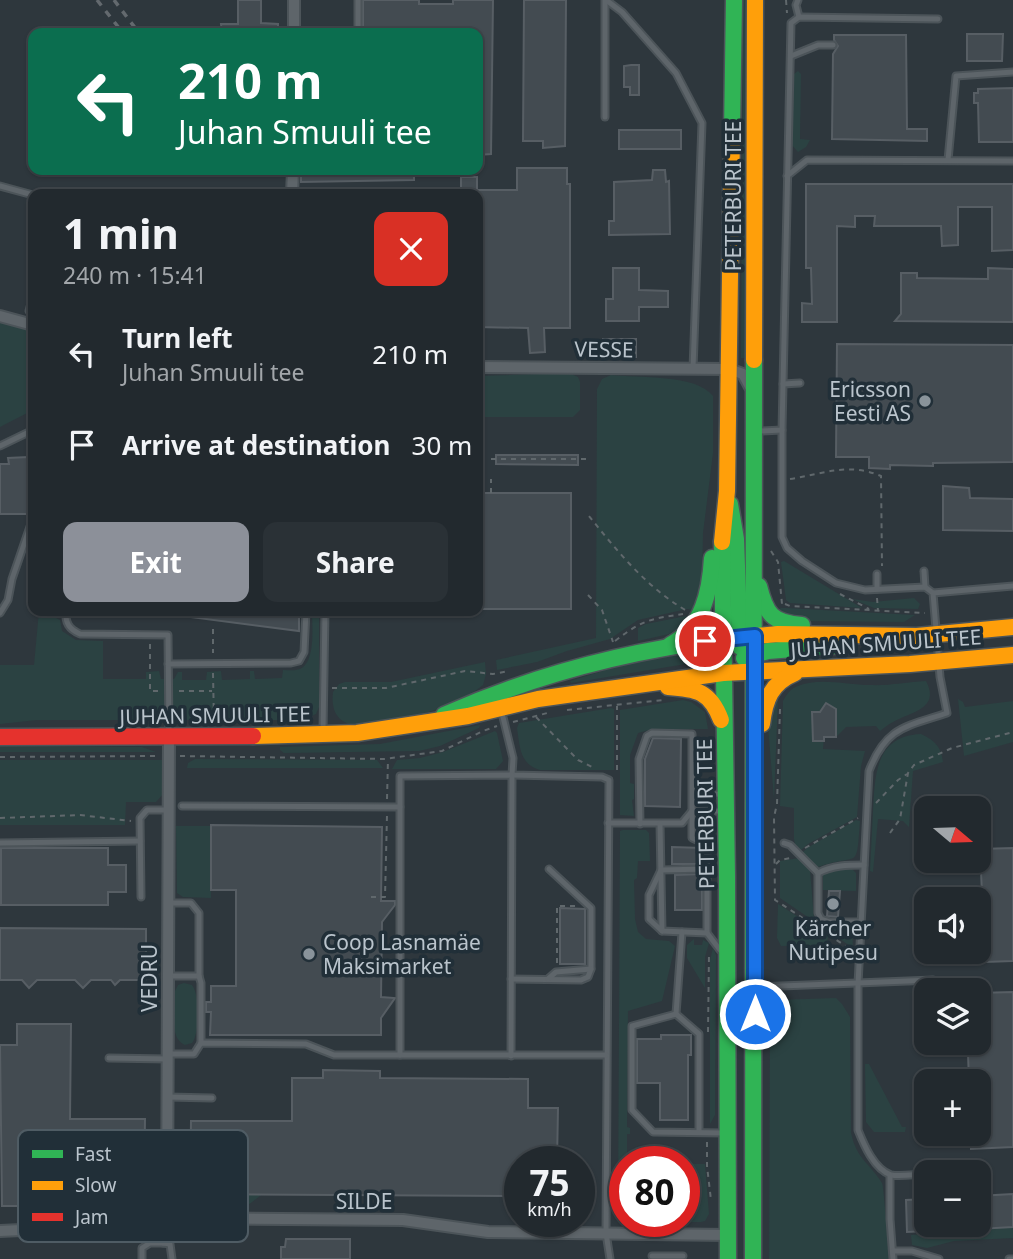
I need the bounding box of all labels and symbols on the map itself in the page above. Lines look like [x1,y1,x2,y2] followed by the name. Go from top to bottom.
[719,121,747,271] street label: PETERBURI TEE
[574,334,634,364] street label: VESSE
[829,375,911,427] place label: Ericsson Eesti AS
[917,393,933,409] marker: Ericsson Eesti AS
[675,611,735,671] pin
[788,622,982,664] street label: JUHAN SMUULI TEE
[117,699,311,731] street label: JUHAN SMUULI TEE
[690,739,720,889] street label: PETERBURI TEE
[914,796,990,873] north arrow
[825,896,841,912] marker: Kärcher Nutipesu
[788,914,878,966] place label: Kärcher Nutipesu
[323,928,481,980] place label: Coop Lasnamäe Maksimarket
[135,944,163,1012] street label: VEDRU
[301,946,317,962] marker: Coop Lasnamäe Maksimarket
[718,977,792,1051] position arrow
[18,1130,248,1242] legend
[75,1141,112,1167] text: Fast
[609,1146,700,1237] speed limit sign: 80
[75,1172,116,1198] text: Slow
[336,1187,392,1215] street label: SILDE
[73,1204,109,1230] text: Jam

